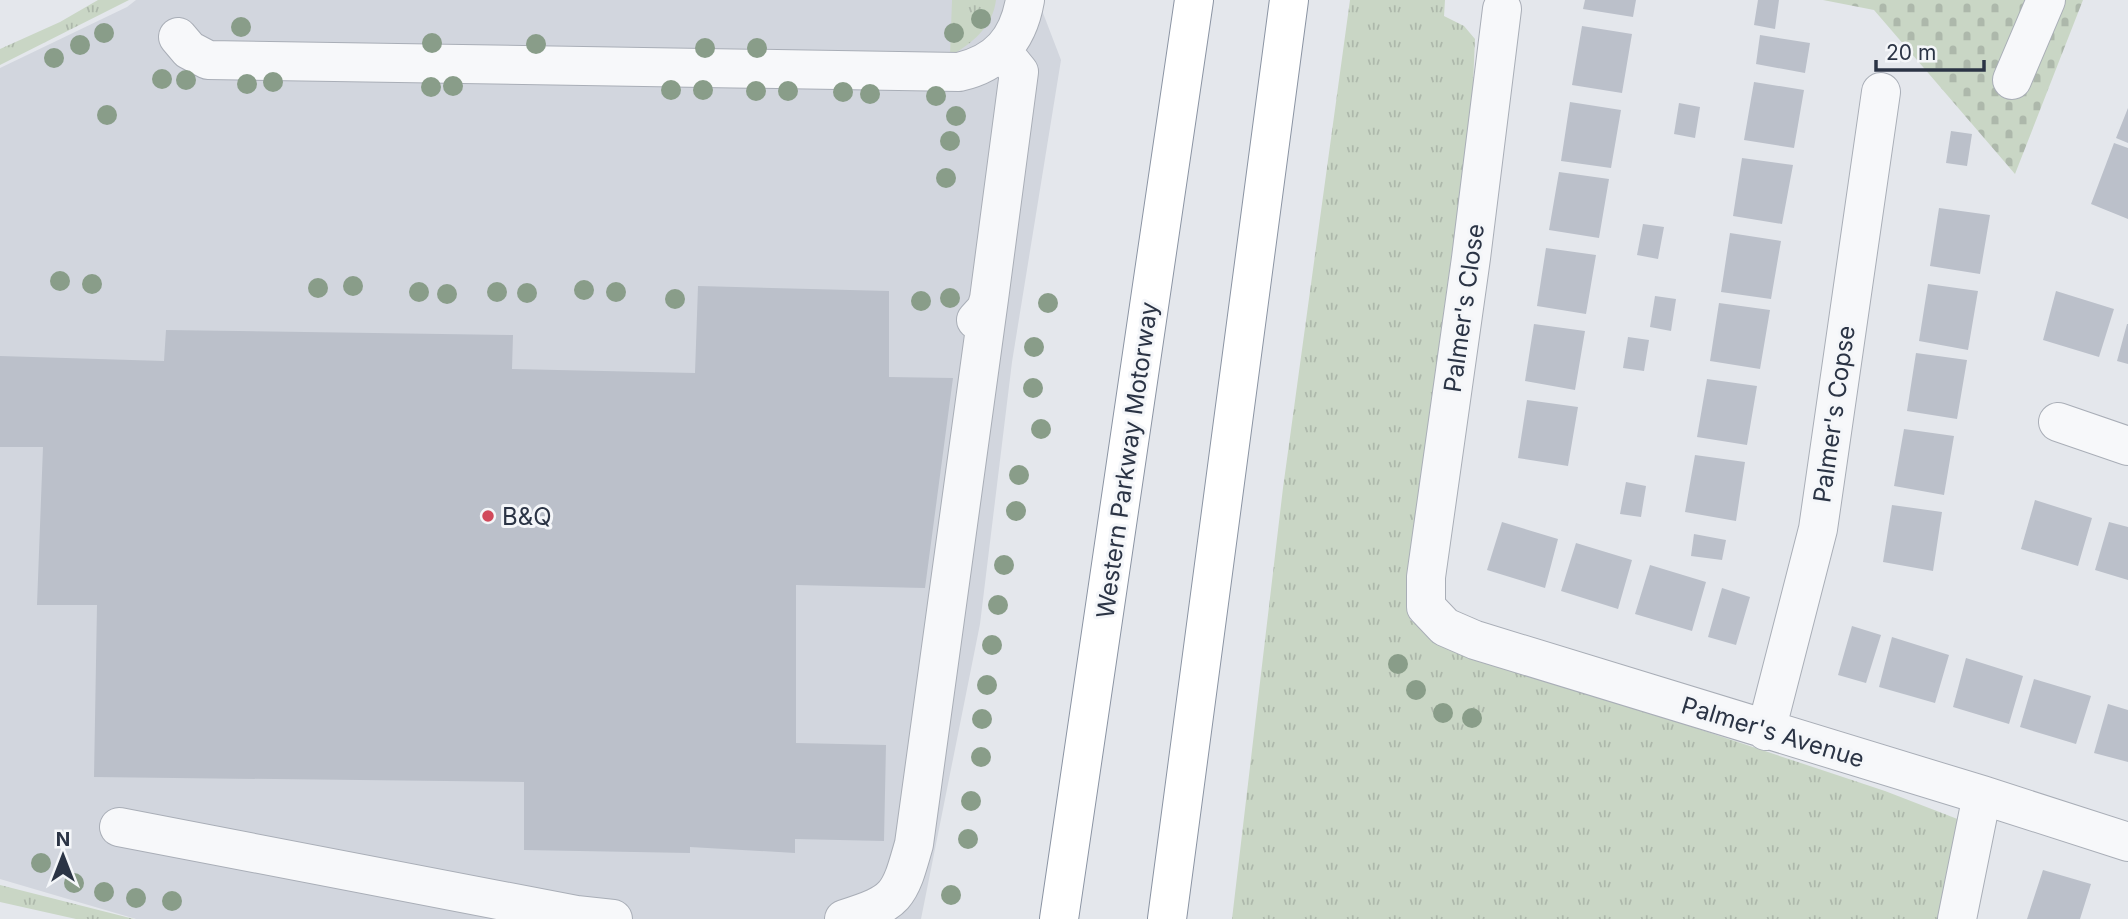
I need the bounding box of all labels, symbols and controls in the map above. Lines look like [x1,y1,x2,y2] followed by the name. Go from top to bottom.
[1876,28,1984,72] scale bar
[1886,40,1936,65] text: 20 m
[1438,222,1490,394] street label: Palmer's Close
[1090,300,1164,620] street label: Western Parkway Motorway
[1807,324,1861,504] street label: Palmer's Copse
[502,502,552,531] place label: B&Q
[480,508,496,524] marker: B&Q
[1678,690,1868,774] street label: Palmer's Avenue
[28,821,98,891] north arrow
[56,828,70,851] text: N

